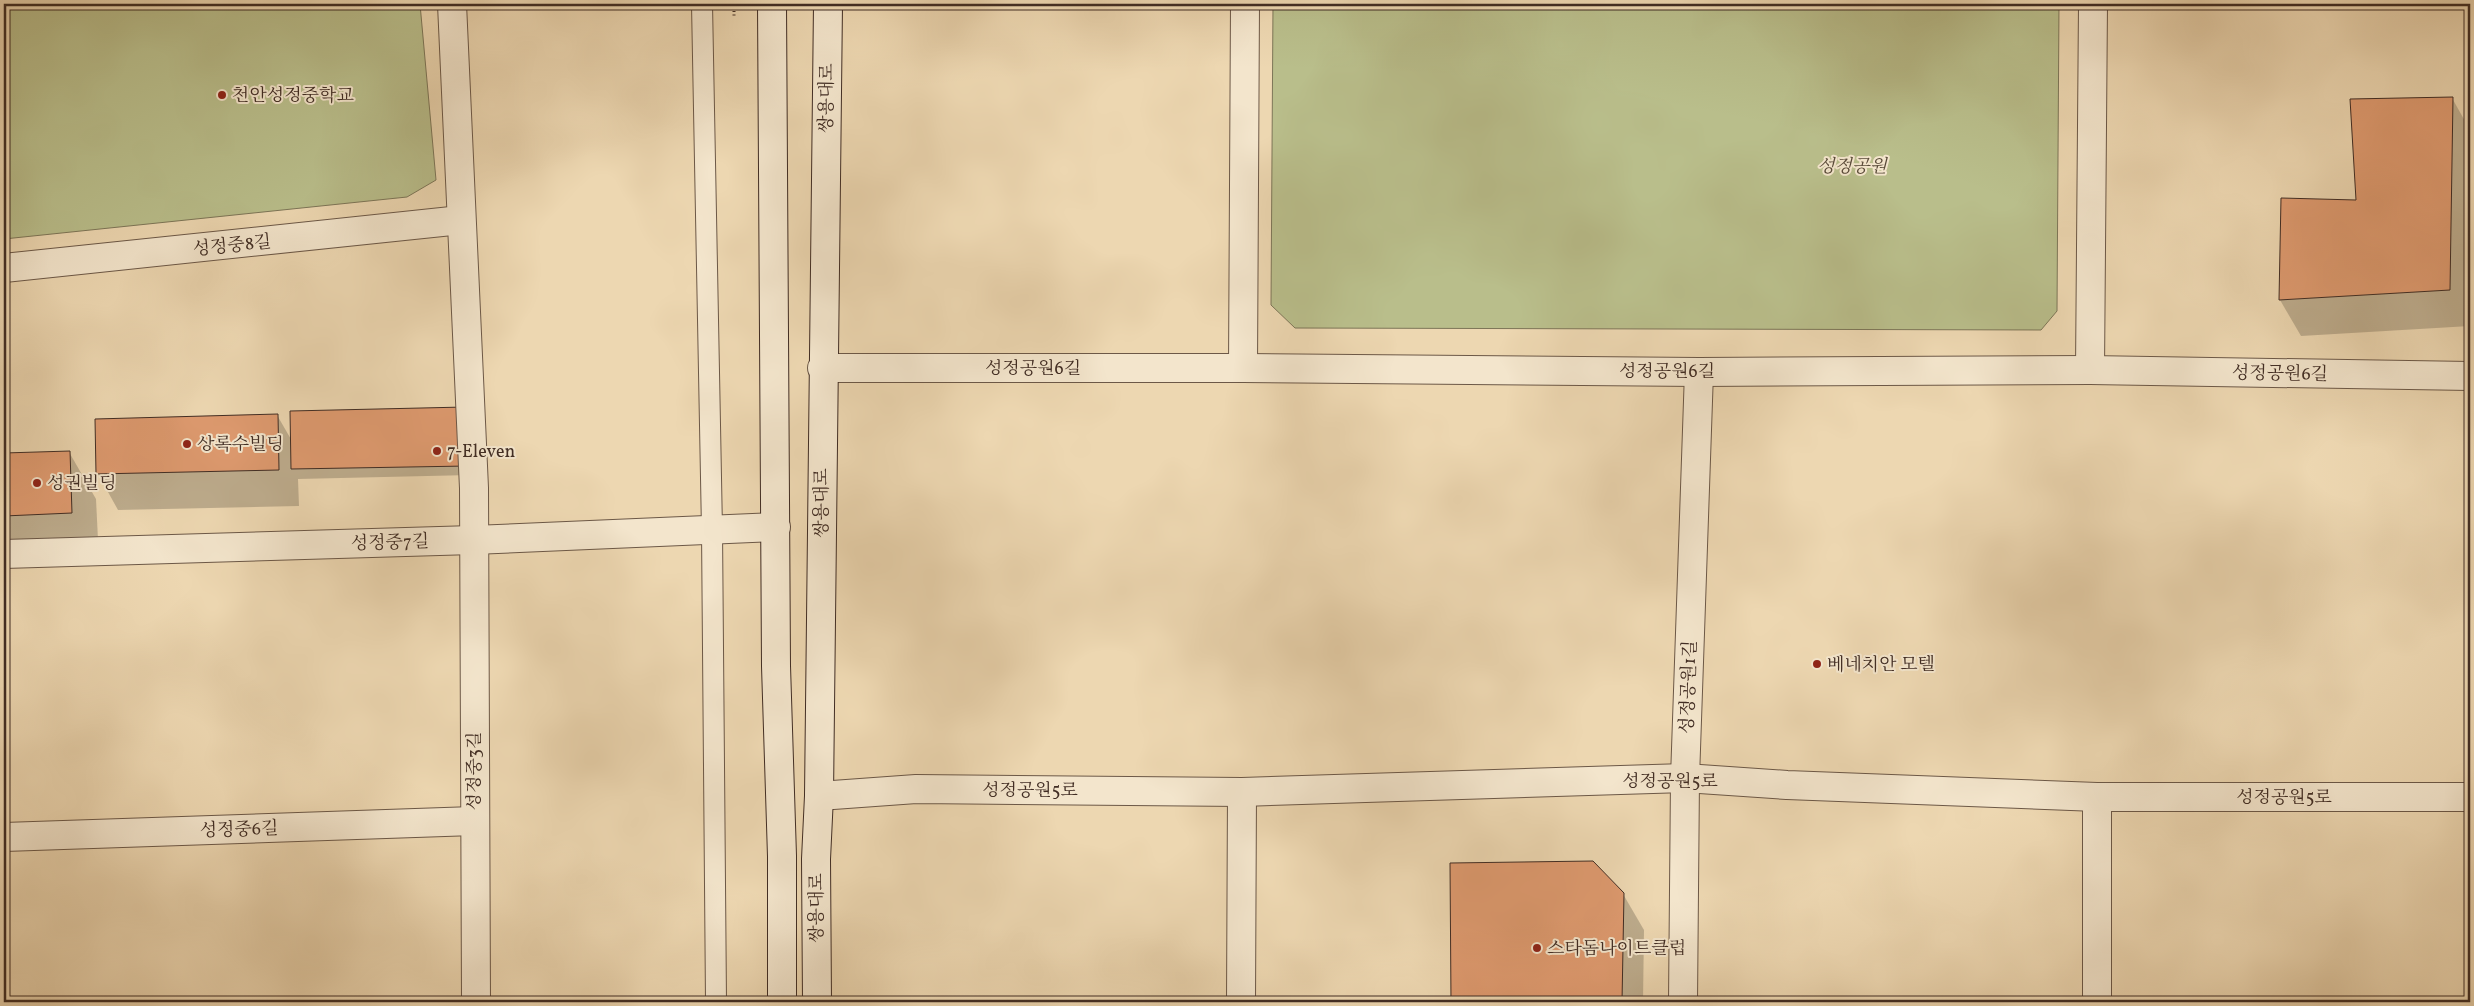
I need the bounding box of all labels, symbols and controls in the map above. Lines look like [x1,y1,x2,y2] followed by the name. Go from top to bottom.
[814,63,841,133] street label: 쌍용대로
[232,84,354,109] place label: 천안성정중학교
[216,89,228,101] marker: 천안성정중학교
[1817,155,1888,180] park label: 성정공원
[192,230,273,263] street label: 성정중8길
[985,357,1081,382] street label: 성정공원6길
[1619,360,1715,385] street label: 성정공원6길
[2232,361,2328,388] street label: 성정공원6길
[197,433,284,458] place label: 상록수빌딩
[181,438,193,450] marker: 상록수빌딩
[447,440,515,465] place label: 7-Eleven
[431,445,443,457] marker: 7-Eleven
[810,468,835,538] street label: 쌍용대로
[47,472,117,497] place label: 성권빌딩
[31,477,43,489] marker: 성권빌딩
[350,530,430,557] street label: 성정중7길
[1675,640,1704,734] street label: 성정공원1길
[1827,653,1935,678] place label: 베네치안 모텔
[1811,658,1823,670] marker: 베네치안 모텔
[463,732,488,810] street label: 성정중3길
[1622,770,1718,795] street label: 성정공원5로
[982,779,1078,804] street label: 성정공원5로
[2236,786,2332,811] street label: 성정공원5로
[199,817,279,844] street label: 성정중6길
[805,873,830,943] street label: 쌍용대로
[1547,937,1686,962] place label: 스타돔나이트클럽
[1531,942,1543,954] marker: 스타돔나이트클럽

